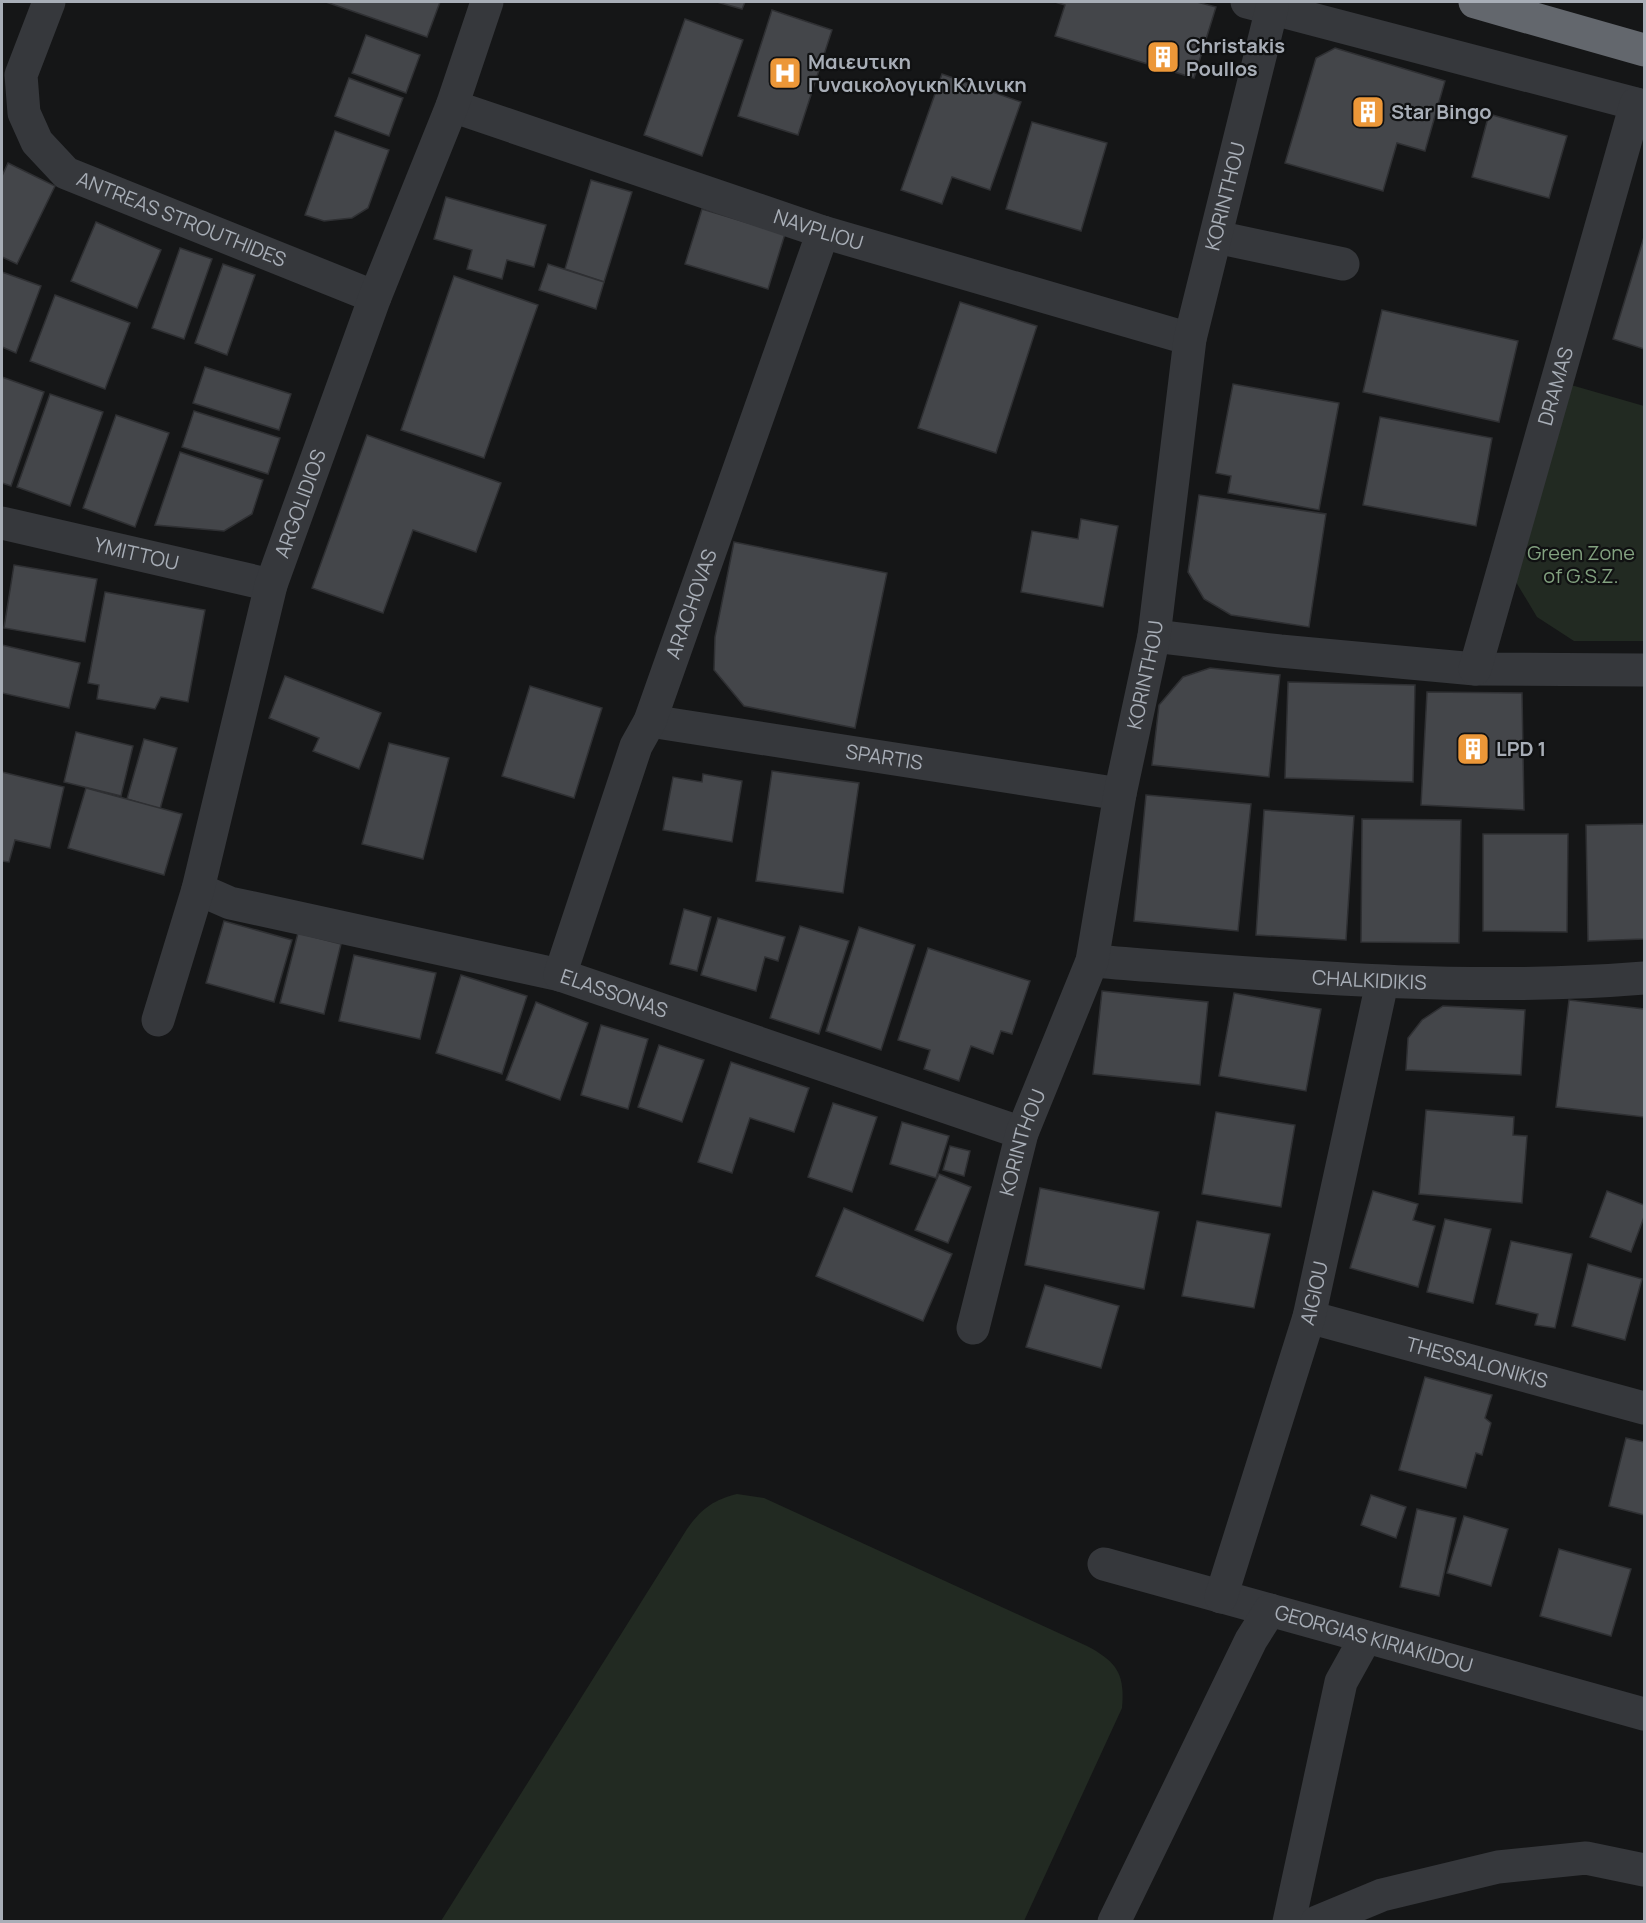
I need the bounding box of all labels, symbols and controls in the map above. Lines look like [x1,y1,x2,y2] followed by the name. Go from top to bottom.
[1186,32,1285,82] place label: Christakis Poullos
[1145,39,1181,75] building icon: Christakis Poullos
[808,48,1027,98] place label: Μαιευτικη Γυναικολογικη Κλινικη
[767,55,803,91] hospital icon: Μαιευτικη Γυναικολογικη Κλινικη
[1350,94,1386,130] building icon: Star Bingo
[1391,98,1492,125] place label: Star Bingo
[1198,139,1251,253] street label: KORINTHOU
[73,165,290,273] street label: ANTREAS STROUTHIDES
[770,202,867,256] street label: NAVPLIOU
[1531,344,1579,428] street label: DRAMAS
[268,446,332,562] street label: ARGOLIDIOS
[92,531,182,576] street label: YMITTOU
[1527,539,1635,589] park label: Green Zone of G.S.Z.
[659,545,723,662] street label: ARACHOVAS
[1120,619,1169,732] street label: KORINTHOU
[1455,731,1491,767] building icon: LPD 1
[1496,735,1546,762] place label: LPD 1
[844,738,925,776] street label: SPARTIS
[557,962,672,1024] street label: ELASSONAS
[1311,963,1427,996] street label: CHALKIDIKIS
[993,1085,1052,1199] street label: KORINTHOU
[1293,1258,1334,1328] street label: AIGIOU
[1403,1330,1551,1394] street label: THESSALONIKIS
[1272,1598,1476,1679] street label: GEORGIAS KIRIAKIDOU

